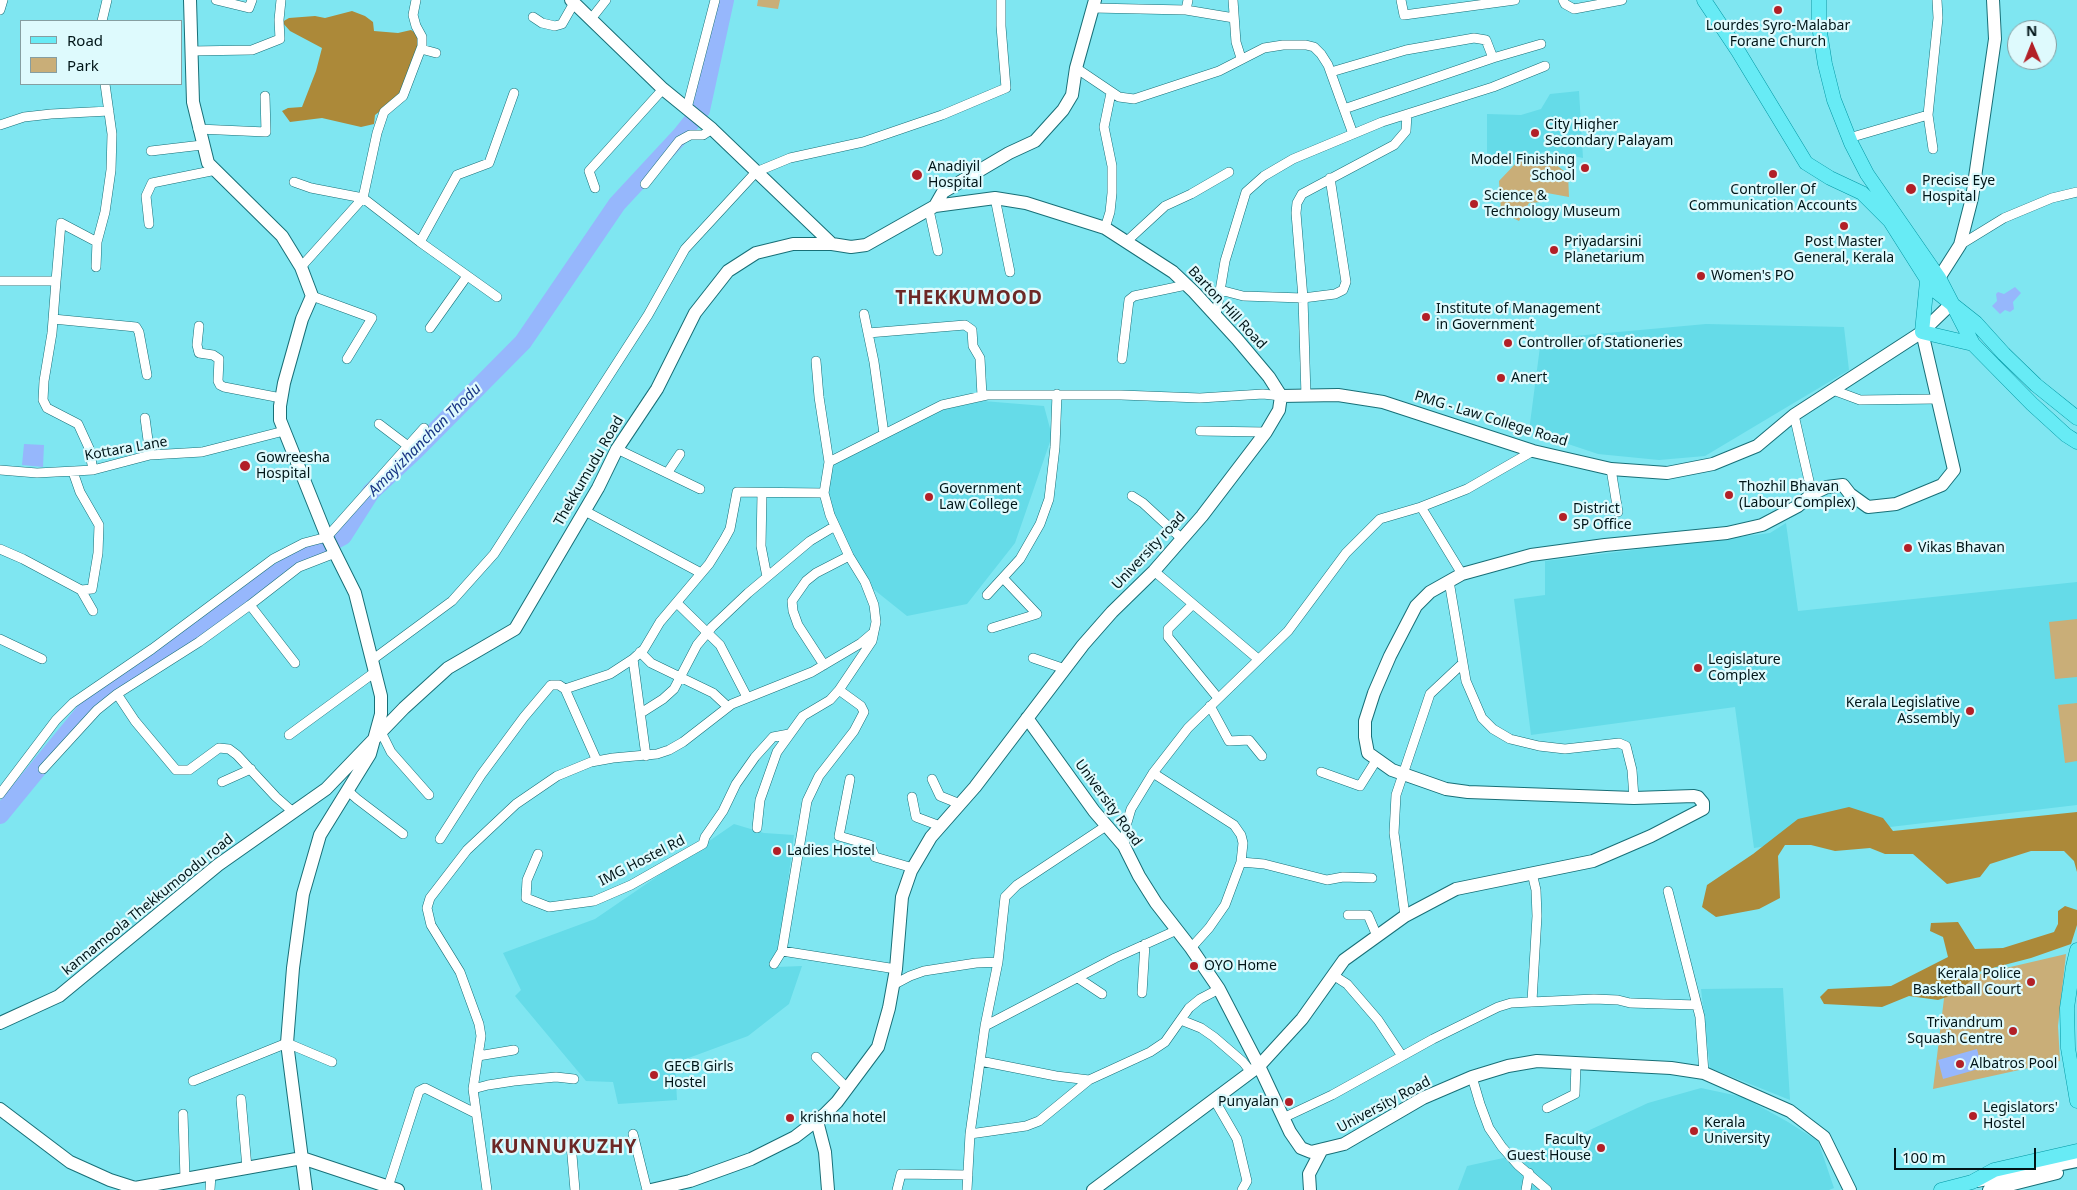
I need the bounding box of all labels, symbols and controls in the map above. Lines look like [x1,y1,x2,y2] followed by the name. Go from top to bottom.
[1772,4,1784,16] marker: Lourdes Syro-Malabar Forane Church
[1706,18,1850,50] place label: Lourdes Syro-Malabar Forane Church
[20,20,182,85] legend
[2007,20,2057,70] north arrow
[2026,21,2038,40] text: N
[67,30,103,50] text: Road
[67,55,99,75] text: Park
[1545,117,1673,150] place label: City Higher Secondary Palayam
[1529,127,1541,139] marker: City Higher Secondary Palayam
[1471,152,1575,184] place label: Model Finishing School
[928,159,982,192] place label: Anadiyil Hospital
[1579,162,1591,174] marker: Model Finishing School
[910,168,924,182] marker: Anadiyil Hospital
[1767,168,1779,180] marker: Controller Of Communication Accounts
[1922,173,1995,206] place label: Precise Eye Hospital
[1689,182,1857,214] place label: Controller Of Communication Accounts
[1904,182,1918,196] marker: Precise Eye Hospital
[1484,188,1620,220] place label: Science & Technology Museum
[1468,198,1480,210] marker: Science & Technology Museum
[1838,220,1850,232] marker: Post Master General, Kerala
[1564,234,1645,266] place label: Priyadarsini Planetarium
[1794,234,1894,266] place label: Post Master General, Kerala
[1548,244,1560,256] marker: Priyadarsini Planetarium
[1184,263,1270,353] street label: Barton Hill Road
[1711,268,1794,284] place label: Women's PO
[1695,270,1707,282] marker: Women's PO
[894,288,1044,310] district label: THEKKUMOOD
[1436,301,1600,334] place label: Institute of Management in Government
[1420,311,1432,323] marker: Institute of Management in Government
[1518,335,1683,351] place label: Controller of Stationeries
[1502,337,1514,349] marker: Controller of Stationeries
[1511,370,1547,386] place label: Anert
[1495,372,1507,384] marker: Anert
[365,380,485,500] water label: Amayizhanchan Thodu
[1412,388,1570,450] street label: PMG - Law College Road
[551,413,627,529] street label: Thekkumudu Road
[83,433,169,465] street label: Kottara Lane
[256,450,330,482] place label: Gowreesha Hospital
[238,459,252,473] marker: Gowreesha Hospital
[1739,479,1855,512] place label: Thozhil Bhavan (Labour Complex)
[939,481,1022,514] place label: Government Law College
[1723,489,1735,501] marker: Thozhil Bhavan (Labour Complex)
[923,491,935,503] marker: Government Law College
[1573,501,1632,534] place label: District SP Office
[1109,509,1189,593] street label: University road
[1557,511,1569,523] marker: District SP Office
[1918,540,2005,556] place label: Vikas Bhavan
[1902,542,1914,554] marker: Vikas Bhavan
[1708,652,1781,684] place label: Legislature Complex
[1692,662,1704,674] marker: Legislature Complex
[1846,695,1960,728] place label: Kerala Legislative Assembly
[1964,705,1976,717] marker: Kerala Legislative Assembly
[1071,756,1145,850] street label: University Road
[59,831,237,979] street label: kannamoola Thekkumoodu road
[596,832,688,890] street label: IMG Hostel Rd
[787,843,875,859] place label: Ladies Hostel
[771,845,783,857] marker: Ladies Hostel
[1204,958,1277,974] place label: OYO Home
[1188,960,1200,972] marker: OYO Home
[1913,966,2021,999] place label: Kerala Police Basketball Court
[2025,976,2037,988] marker: Kerala Police Basketball Court
[1907,1015,2003,1048] place label: Trivandrum Squash Centre
[2007,1025,2019,1037] marker: Trivandrum Squash Centre
[1970,1056,2057,1072] place label: Albatros Pool
[1954,1058,1966,1070] marker: Albatros Pool
[664,1059,733,1092] place label: GECB Girls Hostel
[648,1069,660,1081] marker: GECB Girls Hostel
[1335,1073,1433,1137] street label: University Road
[1218,1094,1279,1110] place label: Punyalan
[1283,1096,1295,1108] marker: Punyalan
[1983,1100,2058,1132] place label: Legislators' Hostel
[800,1110,886,1126] place label: krishna hotel
[1967,1110,1979,1122] marker: Legislators' Hostel
[784,1112,796,1124] marker: krishna hotel
[1704,1115,1770,1148] place label: Kerala University
[1688,1125,1700,1137] marker: Kerala University
[1507,1132,1591,1164] place label: Faculty Guest House
[489,1137,639,1159] district label: KUNNUKUZHY
[1897,1138,2040,1170] scale bar
[1595,1142,1607,1154] marker: Faculty Guest House
[1902,1147,1946,1167] text: 100 m

